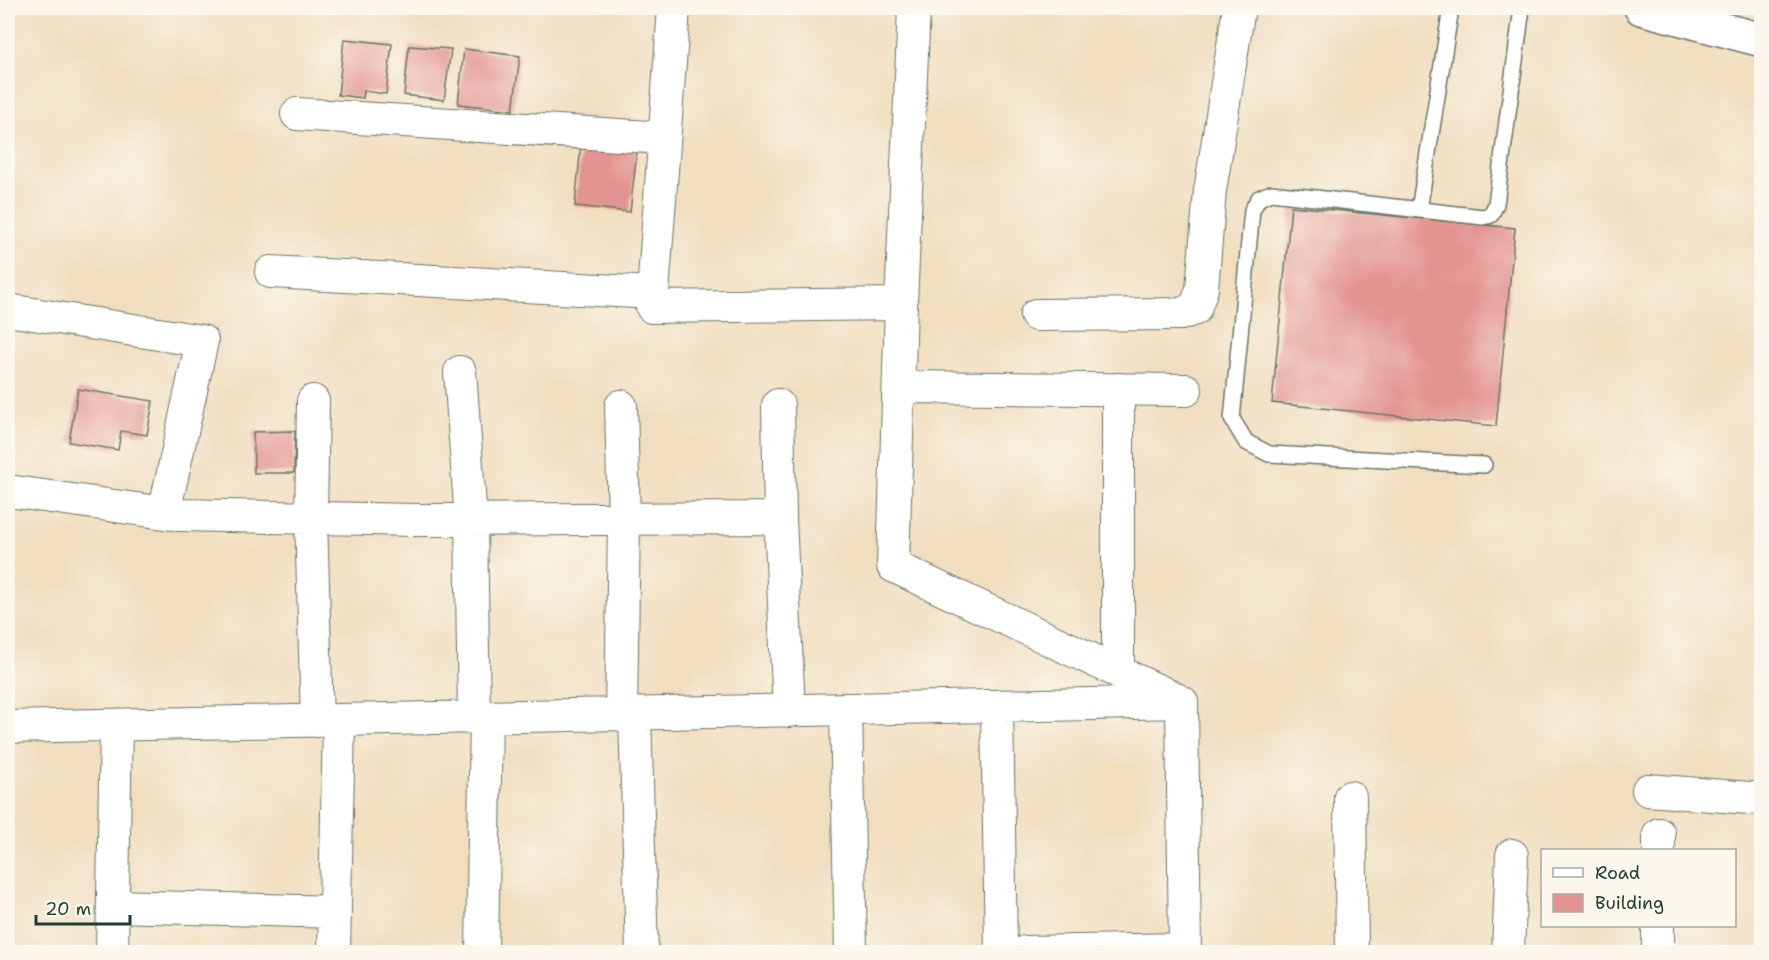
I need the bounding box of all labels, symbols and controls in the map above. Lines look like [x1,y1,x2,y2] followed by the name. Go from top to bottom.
[1541,849,1736,927] legend
[1595,861,1640,885] text: Road
[36,888,130,926] scale bar
[1595,891,1664,915] text: Building
[45,897,91,921] text: 20 m

